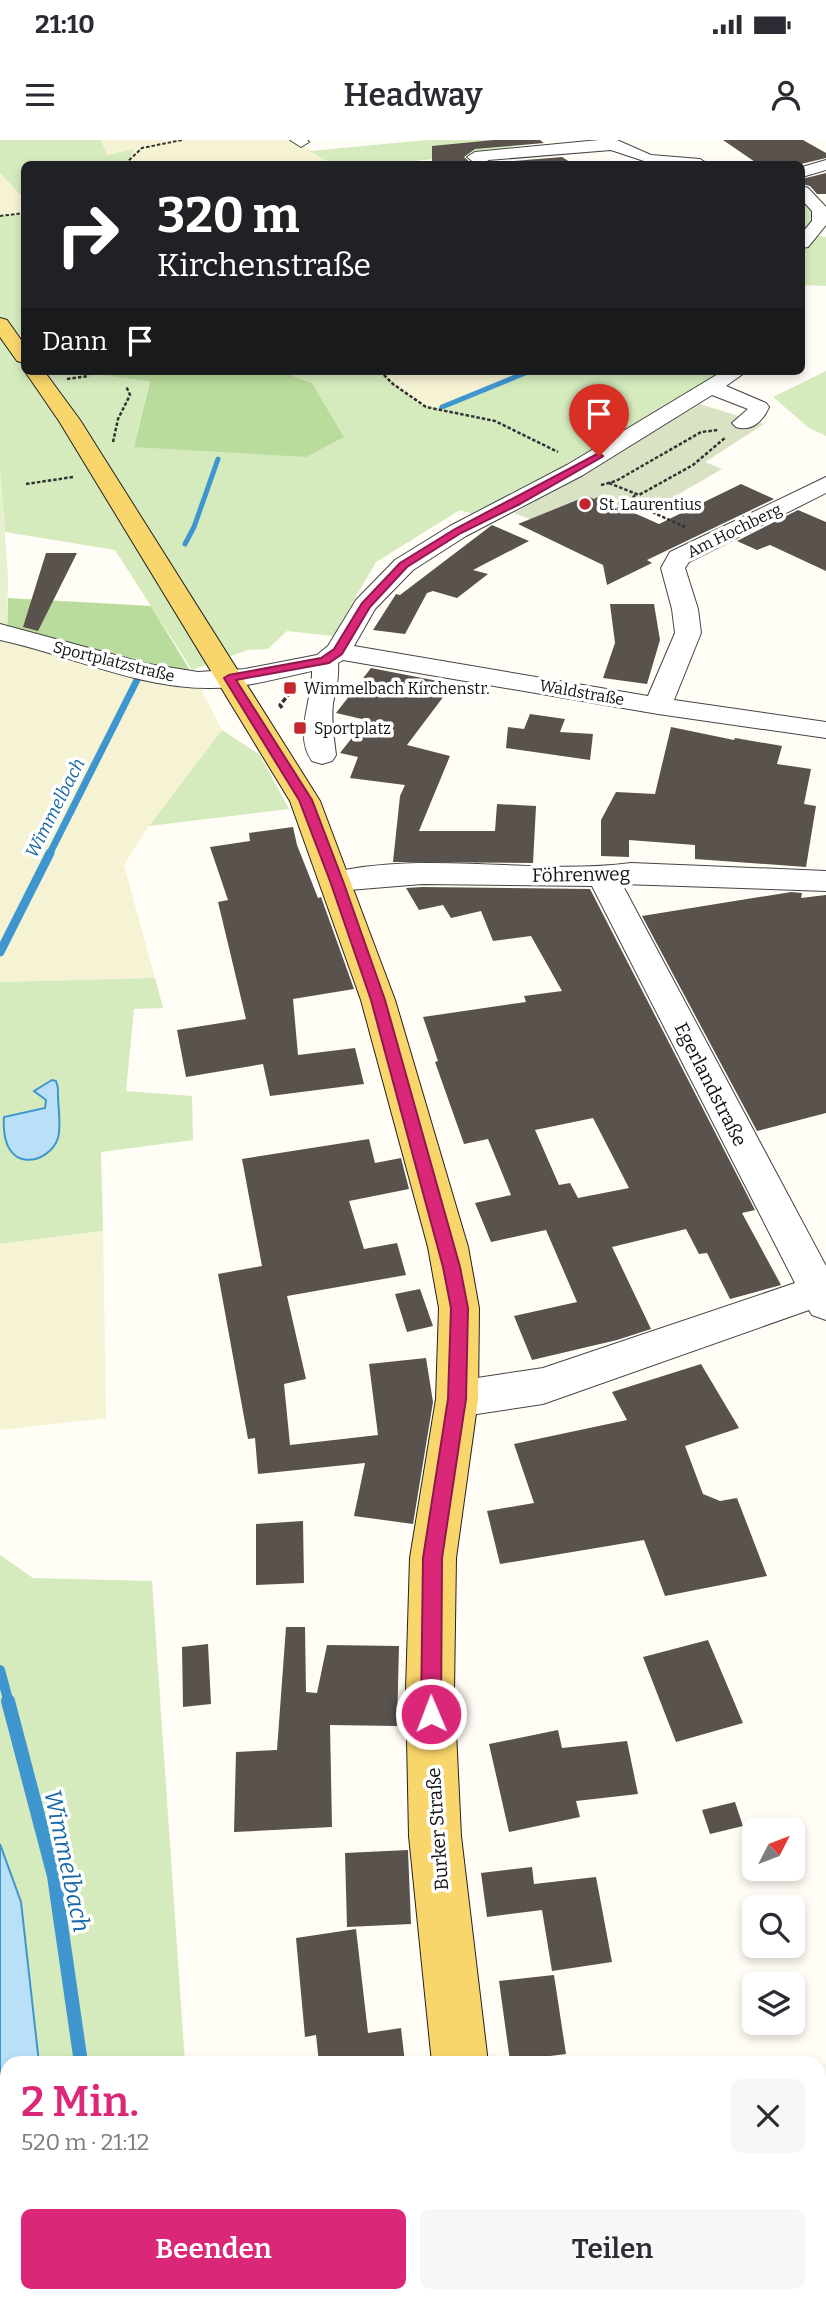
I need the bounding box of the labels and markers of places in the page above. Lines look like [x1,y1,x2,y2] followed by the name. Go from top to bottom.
[569,384,629,456] pin
[599,495,702,514] place label: St. Laurentius
[577,496,593,512] marker: St. Laurentius
[304,679,490,698] place label: Wimmelbach Kirchenstr.
[282,680,298,696] marker: Wimmelbach Kirchenstr.
[314,719,391,738] place label: Sportplatz
[292,720,308,736] marker: Sportplatz

